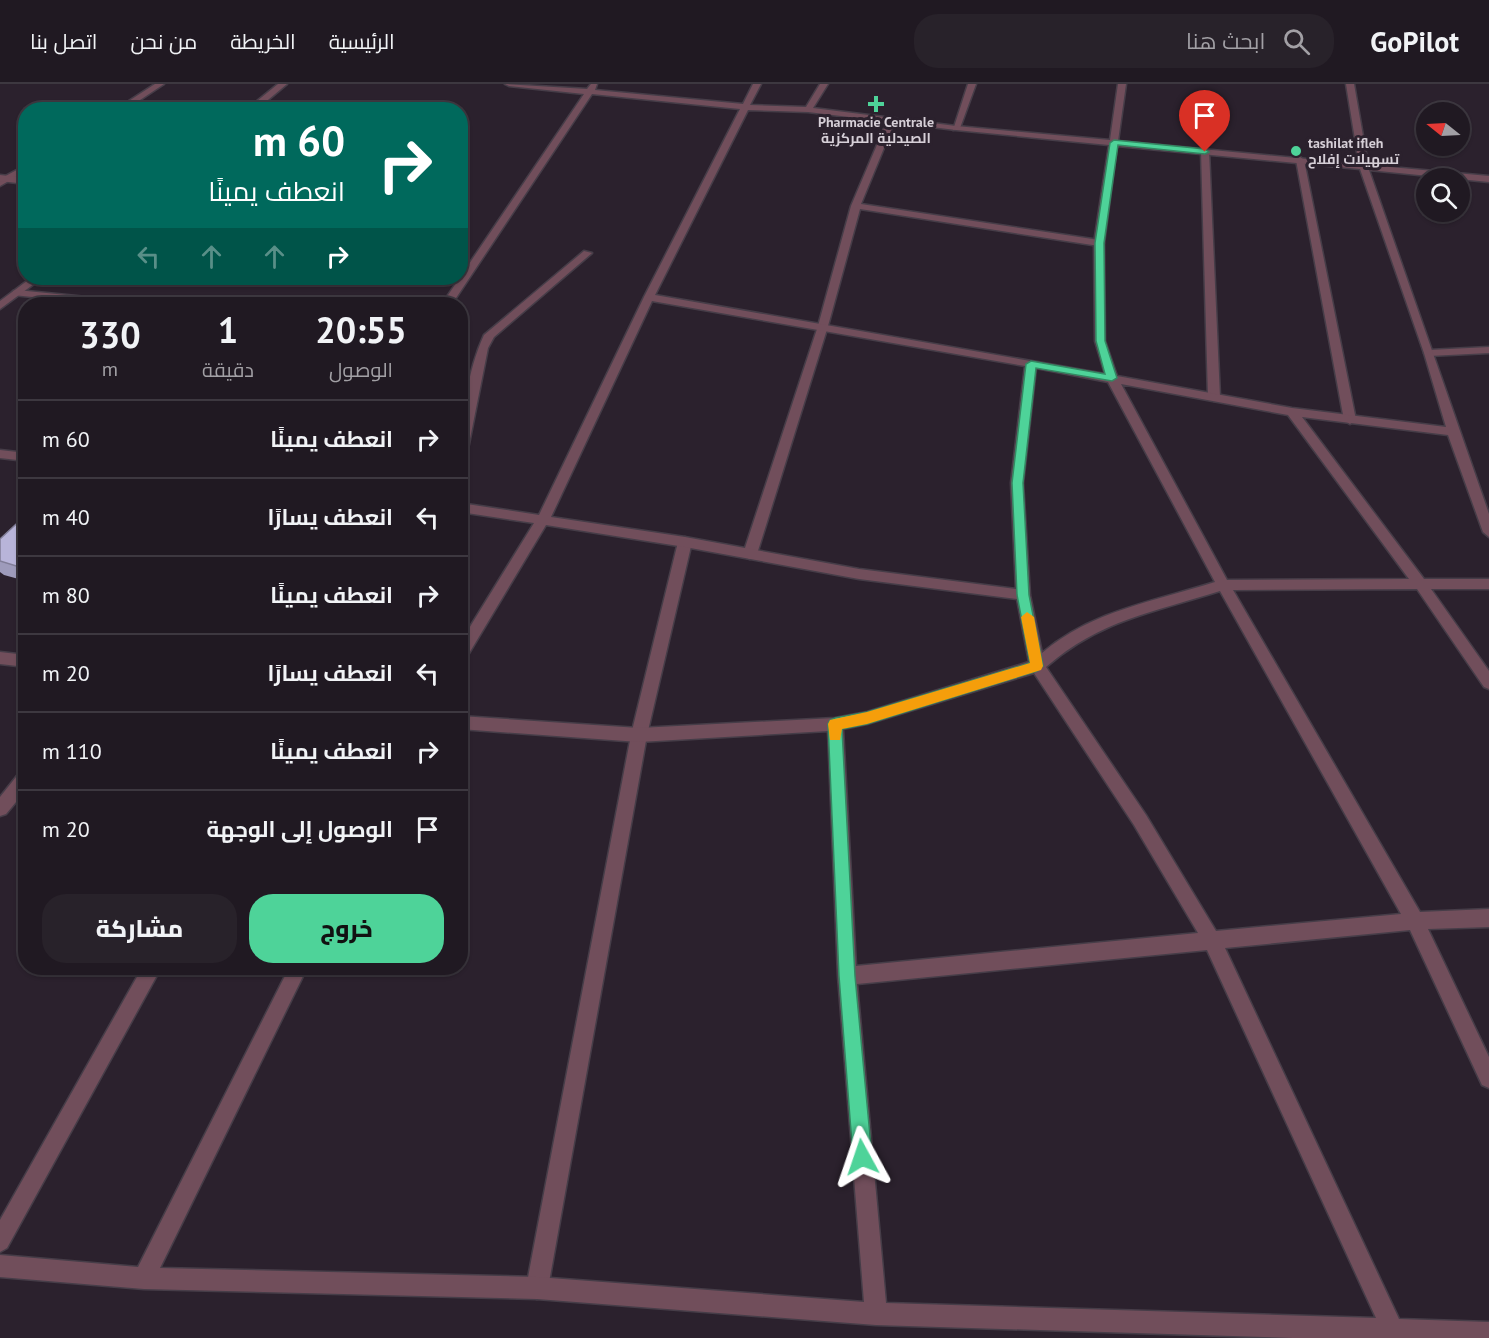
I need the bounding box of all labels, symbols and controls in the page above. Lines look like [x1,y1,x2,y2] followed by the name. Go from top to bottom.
[914,14,1334,68] search box
[1370,23,1459,60] text: GoPilot
[1280,25,1313,58] icon: search
[1186,27,1265,55] text: ابحث هنا
[30,28,97,55] text: اتصل بنا
[130,28,197,55] text: من نحن
[230,28,296,55] text: الخريطة
[329,28,395,55] text: الرئيسية
[1179,90,1230,152] pin
[869,97,883,111] marker: Pharmacie Centrale الصيدلية المركزية
[1188,99,1221,132] icon: arrive
[1416,102,1470,156] north arrow
[1416,102,1470,222] map controls
[253,113,345,168] text: 60 m
[818,113,934,147] place label: Pharmacie Centrale الصيدلية المركزية
[366,126,444,204] icon: right
[1308,134,1400,169] place label: tashilat ifleh تسهيلات إفلاح
[1289,144,1303,158] marker: tashilat ifleh تسهيلات إفلاح
[1416,168,1470,222] button: search
[208,174,345,208] text: انعطف يمينًا
[132,240,165,273] icon: left
[195,240,228,273] icon: ahead
[258,240,291,273] icon: ahead
[321,240,354,273] icon: right
[218,306,238,353] text: 1
[315,306,407,353] text: 20:55
[79,311,141,358] text: 330
[102,356,118,382] text: m
[202,357,254,383] text: دقيقة
[329,357,393,383] text: الوصول
[411,423,444,456] icon: right
[42,425,90,453] text: 60 m
[270,425,393,453] text: انعطف يمينًا
[411,501,444,534] icon: left
[42,503,90,531] text: 40 m
[267,503,393,531] text: انعطف يسارًا
[411,579,444,612] icon: right
[42,581,90,609] text: 80 m
[270,581,393,609] text: انعطف يمينًا
[411,657,444,690] icon: left
[42,659,90,687] text: 20 m
[267,659,393,687] text: انعطف يسارًا
[411,735,444,768] icon: right
[42,737,102,765] text: 110 m
[270,737,393,765] text: انعطف يمينًا
[411,813,444,846] icon: arrive
[42,815,90,843] text: 20 m
[207,815,393,843] text: الوصول إلى الوجهة
[42,894,237,963] button: مشاركة
[249,894,444,963] button: خروج
[830,1125,894,1189] position arrow

